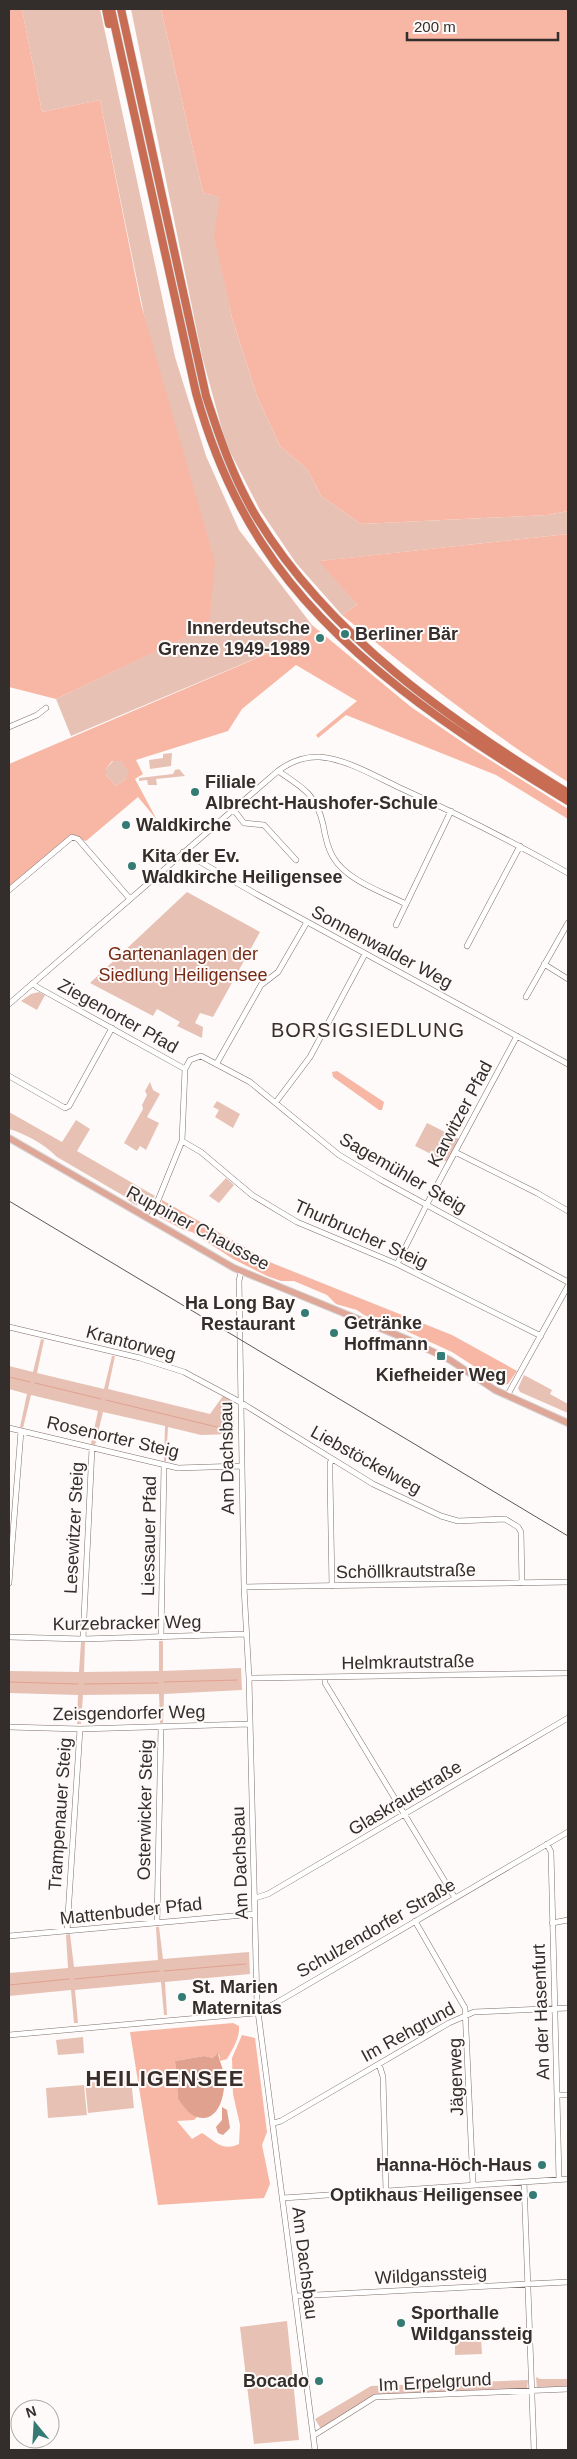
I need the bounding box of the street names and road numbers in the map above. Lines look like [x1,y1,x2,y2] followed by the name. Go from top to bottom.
[308,901,456,993] street label: Sonnenwalder Weg
[55,975,181,1057] street label: Ziegenorter Pfad
[424,1058,496,1170] street label: Karwitzer Pfad
[336,1129,470,1217] street label: Sagemühler Steig
[123,1182,273,1274] street label: Ruppiner Chaussee
[291,1196,431,1272] street label: Thurbrucher Steig
[84,1321,178,1365] street label: Krantorweg
[216,1401,238,1515] street label: Am Dachsbau
[45,1412,181,1462] street label: Rosenorter Steig
[307,1421,425,1499] street label: Liebstöckelweg
[61,1462,87,1594] street label: Lesewitzer Steig
[138,1476,160,1596] street label: Liessauer Pfad
[336,1560,476,1582] street label: Schöllkrautstraße
[52,1612,202,1634] street label: Kurzebracker Weg
[341,1651,475,1673] street label: Helmkrautstraße
[52,1702,206,1724] street label: Zeisgendorfer Weg
[45,1737,75,1891] street label: Trampenauer Steig
[134,1739,156,1881] street label: Osterwicker Steig
[345,1756,465,1840] street label: Glaskrautstraße
[228,1806,252,1920] street label: Am Dachsbau
[293,1874,459,1982] street label: Schulzendorfer Straße
[59,1894,203,1928] street label: Mattenbuder Pfad
[529,1944,553,2080] street label: An der Hasenfurt
[358,1998,458,2066] street label: Im Rehgrund
[445,2038,467,2116] street label: Jägerweg
[288,2206,322,2320] street label: Am Dachsbau
[375,2262,487,2288] street label: Wildganssteig
[378,2369,492,2395] street label: Im Erpelgrund

